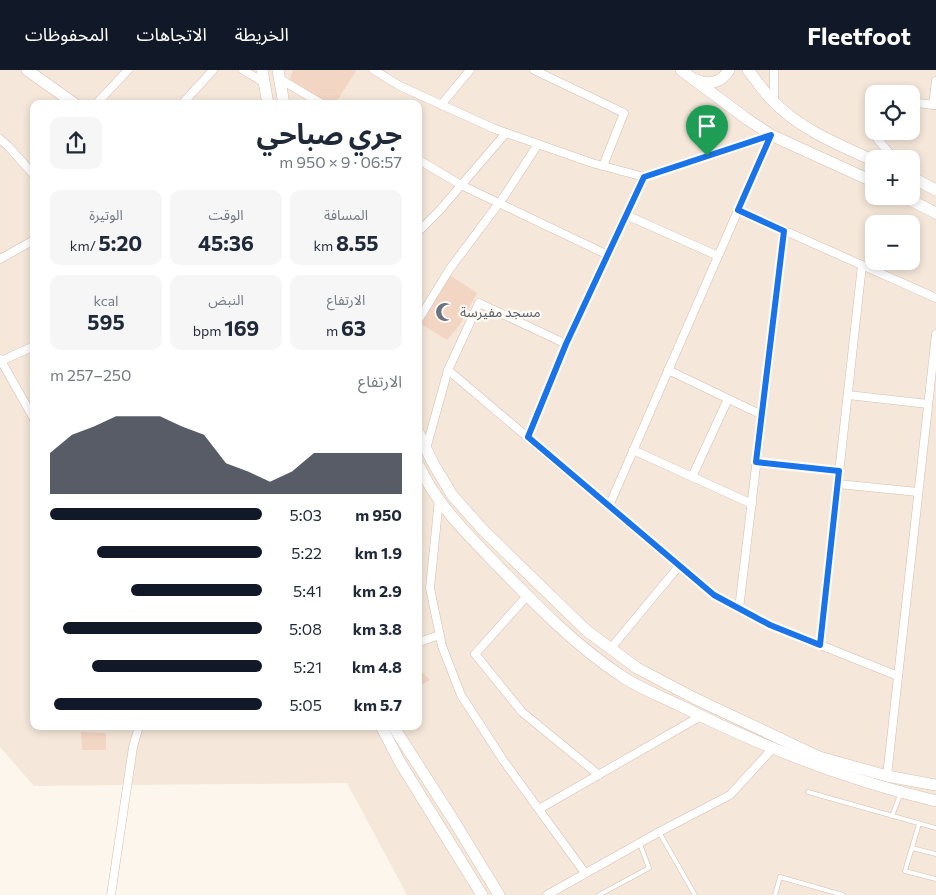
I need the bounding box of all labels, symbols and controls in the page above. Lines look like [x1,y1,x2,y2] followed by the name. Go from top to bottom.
[807,21,911,50] text: Fleetfoot
[25,23,109,45] text: المحفوظات
[137,23,207,45] text: الاتجاهات
[235,23,289,45] text: الخريطة
[865,85,920,270] map controls
[865,85,920,140] button: locate
[686,105,728,156] pin
[693,112,721,140] icon: arrive
[257,116,402,150] text: جري صباحي
[50,117,102,169] button: share
[865,150,920,205] button: +
[279,152,402,171] text: 06:57 · 9 × 950 m
[89,206,123,223] text: الوتيرة
[208,206,244,223] text: الوقت
[324,206,368,223] text: المسافة
[865,215,920,270] button: −
[99,230,142,255] text: 5:20
[198,230,254,255] text: 45:36
[336,230,379,255] text: 8.55
[70,237,99,254] text: /km
[313,237,336,254] text: km
[208,291,244,308] text: النبض
[327,291,365,308] text: الارتفاع
[93,292,119,309] text: kcal
[434,301,456,323] mosque icon: مسجد مفيرسة
[460,303,541,321] place label: مسجد مفيرسة
[87,309,125,334] text: 595
[224,315,259,340] text: 169
[341,315,366,340] text: 63
[193,322,224,339] text: bpm
[326,322,341,339] text: m
[50,365,132,384] text: 250–257 m
[358,371,402,390] text: الارتفاع
[290,505,322,524] text: 5:03
[355,505,402,524] text: 950 m
[291,543,322,562] text: 5:22
[355,543,402,562] text: 1.9 km
[293,581,322,600] text: 5:41
[353,581,402,600] text: 2.9 km
[289,619,322,638] text: 5:08
[353,619,402,638] text: 3.8 km
[293,657,322,676] text: 5:21
[352,657,402,676] text: 4.8 km
[289,695,322,714] text: 5:05
[354,695,402,714] text: 5.7 km

